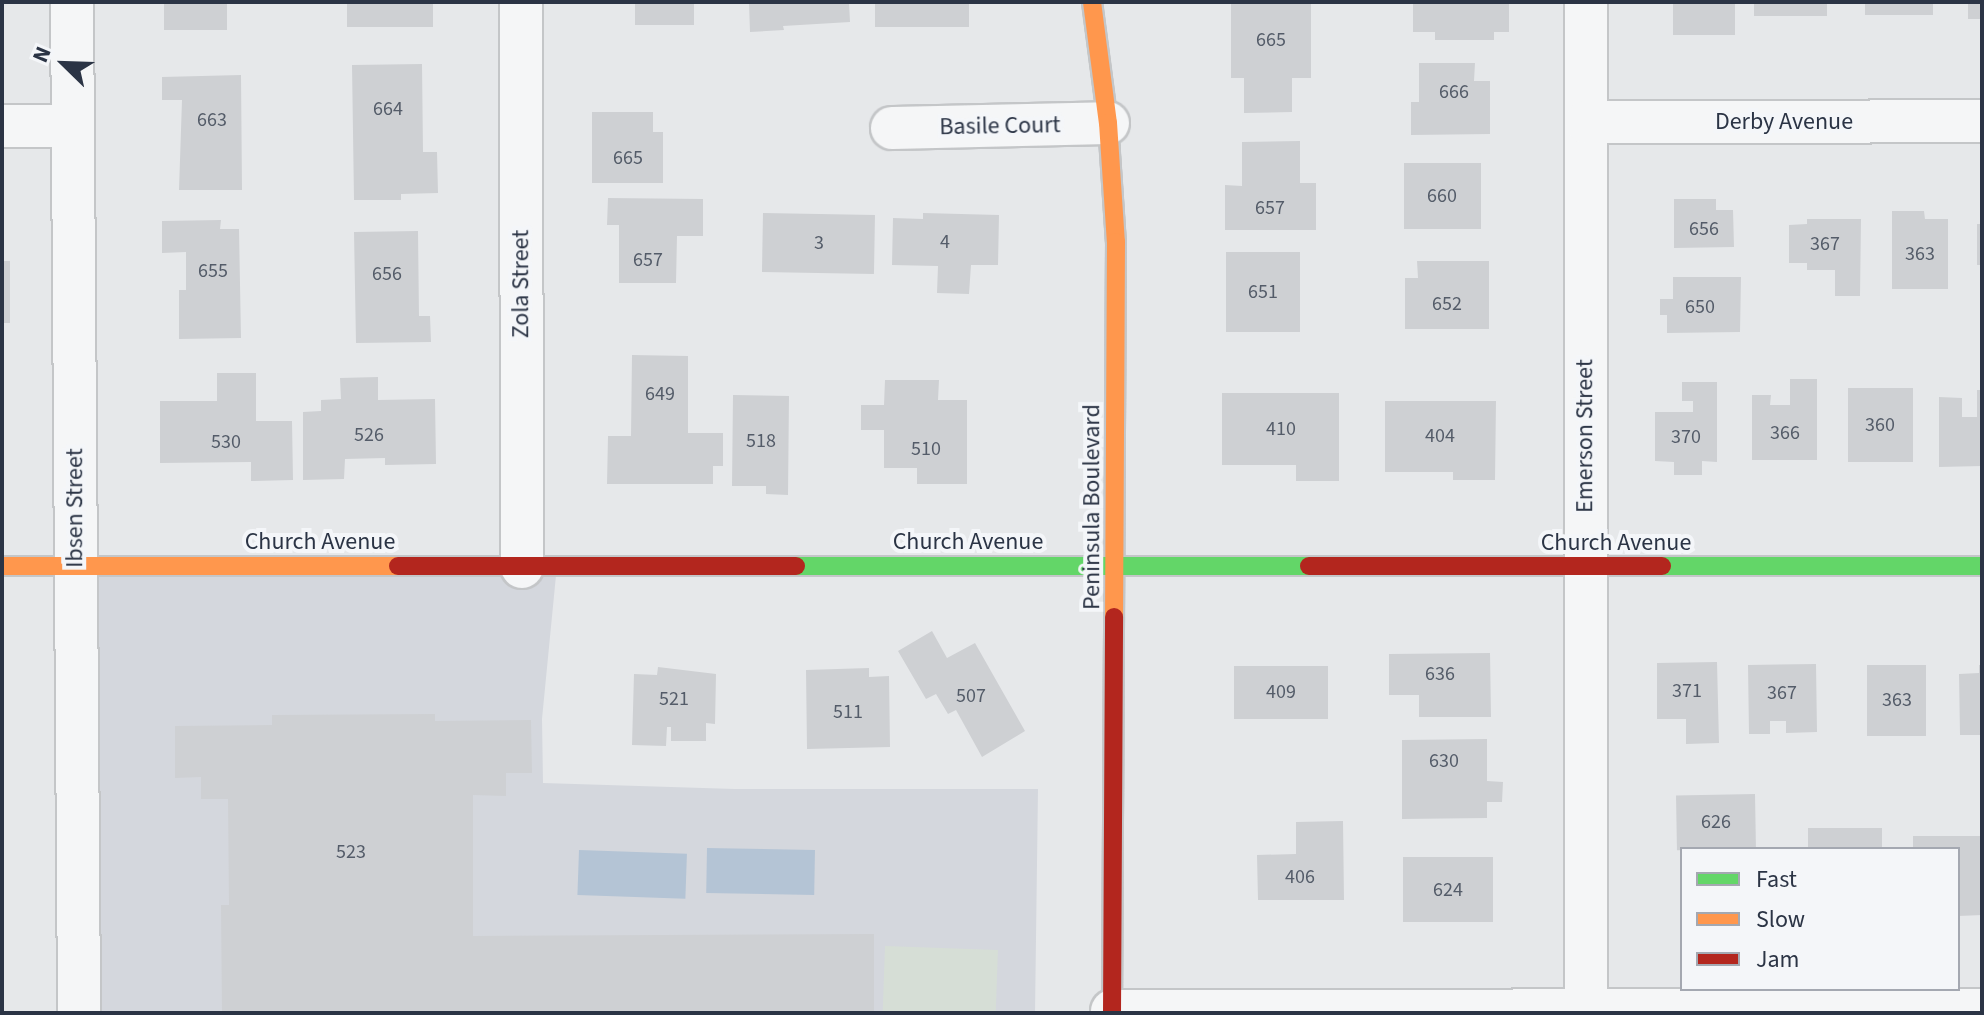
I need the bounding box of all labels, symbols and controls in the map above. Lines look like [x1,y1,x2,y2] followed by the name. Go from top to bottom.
[24,24,104,104] north arrow
[1256,28,1286,52] house number: 665
[24,42,59,68] text: N
[1439,80,1469,104] house number: 666
[373,97,403,121] house number: 664
[197,108,227,132] house number: 663
[1715,108,1853,136] street label: Derby Avenue
[939,111,1061,141] street label: Basile Court
[613,146,643,170] house number: 665
[1427,184,1457,208] house number: 660
[1255,196,1285,220] house number: 657
[1689,217,1719,241] house number: 656
[507,230,535,338] street label: Zola Street
[940,230,950,254] house number: 4
[814,231,824,255] house number: 3
[1810,232,1840,256] house number: 367
[1905,242,1935,266] house number: 363
[633,248,663,272] house number: 657
[198,259,228,283] house number: 655
[372,262,402,286] house number: 656
[1248,280,1278,304] house number: 651
[1432,292,1462,316] house number: 652
[1685,295,1715,319] house number: 650
[1571,359,1599,513] street label: Emerson Street
[645,382,675,406] house number: 649
[1078,404,1106,610] street label: Peninsula Boulevard
[1865,413,1895,437] house number: 360
[1266,417,1296,441] house number: 410
[1770,421,1800,445] house number: 366
[354,423,384,447] house number: 526
[1425,424,1455,448] house number: 404
[1671,425,1701,449] house number: 370
[746,429,776,453] house number: 518
[211,430,241,454] house number: 530
[911,437,941,461] house number: 510
[61,448,89,568] street label: Ibsen Street
[245,528,395,556] street label: Church Avenue
[893,528,1043,556] street label: Church Avenue
[1541,529,1691,557] street label: Church Avenue
[1425,662,1455,686] house number: 636
[1672,679,1702,703] house number: 371
[1266,680,1296,704] house number: 409
[1767,681,1797,705] house number: 367
[956,684,986,708] house number: 507
[659,687,689,711] house number: 521
[1882,688,1912,712] house number: 363
[833,700,863,724] house number: 511
[1429,749,1459,773] house number: 630
[1701,810,1731,834] house number: 626
[336,840,366,864] house number: 523
[1680,847,1960,991] legend
[1756,862,1797,897] text: Fast
[1285,865,1315,889] house number: 406
[1433,878,1463,902] house number: 624
[1756,902,1805,937] text: Slow
[1756,942,1800,977] text: Jam

